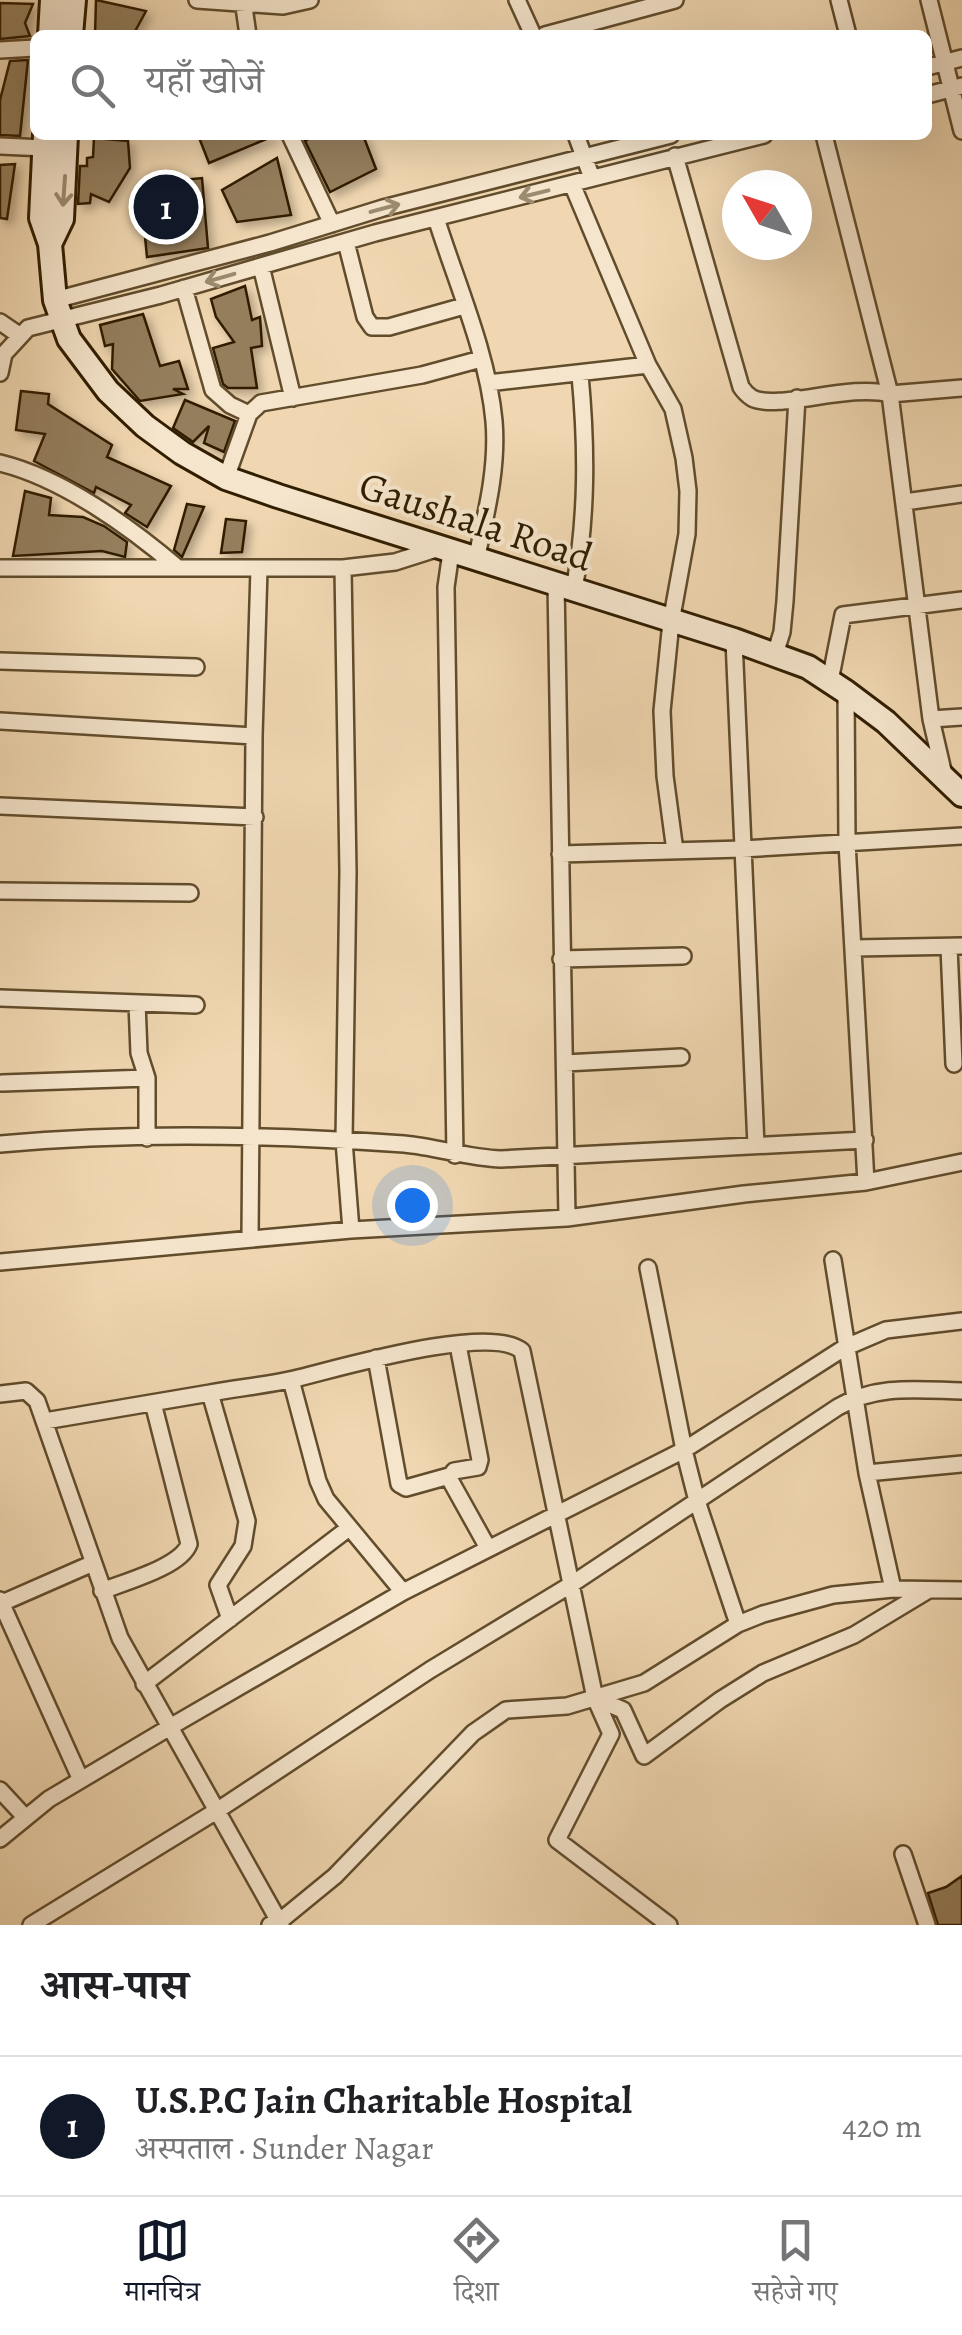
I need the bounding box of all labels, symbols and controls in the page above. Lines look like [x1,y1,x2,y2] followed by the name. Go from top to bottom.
[30,30,932,140] search box
[145,54,264,106] text: यहाँ खोजें
[65,58,120,113] icon: search
[134,170,198,244] pin: 1
[722,170,812,260] north arrow
[54,175,73,207] one-way arrow
[519,186,551,204] one-way arrow
[369,198,400,216] one-way arrow
[205,270,236,288] one-way arrow
[352,457,600,585] street label: Gaushala Road
[387,1180,438,1231] your location
[40,1956,189,2013] text: आस-पास
[135,2074,632,2126] text: U.S.P.C Jain Charitable Hospital
[67,2104,78,2148] text: 1
[842,2104,922,2148] text: 420 m
[135,2126,433,2170] text: अस्पताल · Sunder Nagar
[124,2213,200,2319] tab: मानचित्र
[449,2213,504,2319] tab: दिशा
[752,2213,838,2319] tab: सहेजे गए

